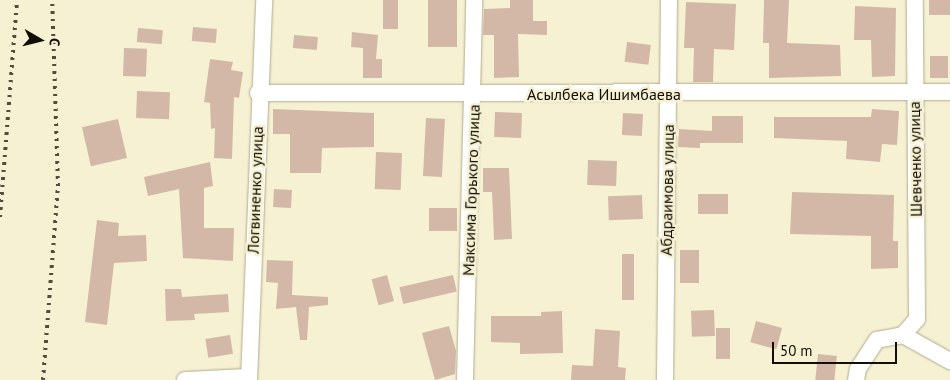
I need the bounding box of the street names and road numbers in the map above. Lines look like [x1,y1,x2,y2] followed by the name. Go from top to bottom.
[527,84,681,104] street label: Асылбека Ишимбаева
[904,101,926,217] street label: Шевченко улица
[458,104,484,276] street label: Максима Горького улица
[656,124,678,256] street label: Абдраимова улица
[243,126,267,254] street label: Логвиненко улица

